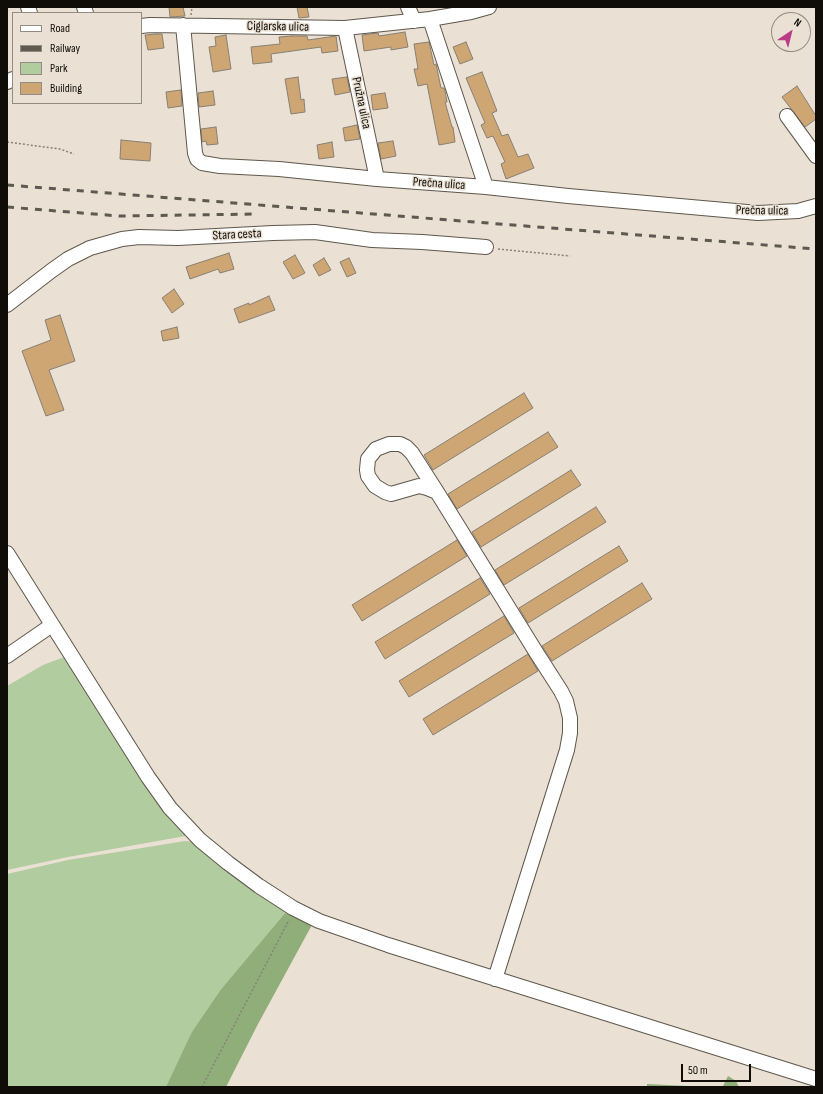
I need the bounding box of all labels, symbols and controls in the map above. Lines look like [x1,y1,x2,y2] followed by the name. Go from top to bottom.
[12,12,142,104] legend
[771,12,811,52] north arrow
[791,16,804,30] text: N
[247,19,309,35] street label: Ciglarska ulica
[50,21,70,36] text: Road
[50,41,80,56] text: Railway
[50,61,68,76] text: Park
[348,76,374,130] street label: Pružna ulica
[50,81,82,96] text: Building
[412,174,466,194] street label: Prečna ulica
[736,203,788,219] street label: Prečna ulica
[212,226,262,244] street label: Stara cesta
[683,1056,753,1082] scale bar
[688,1063,708,1078] text: 50 m

